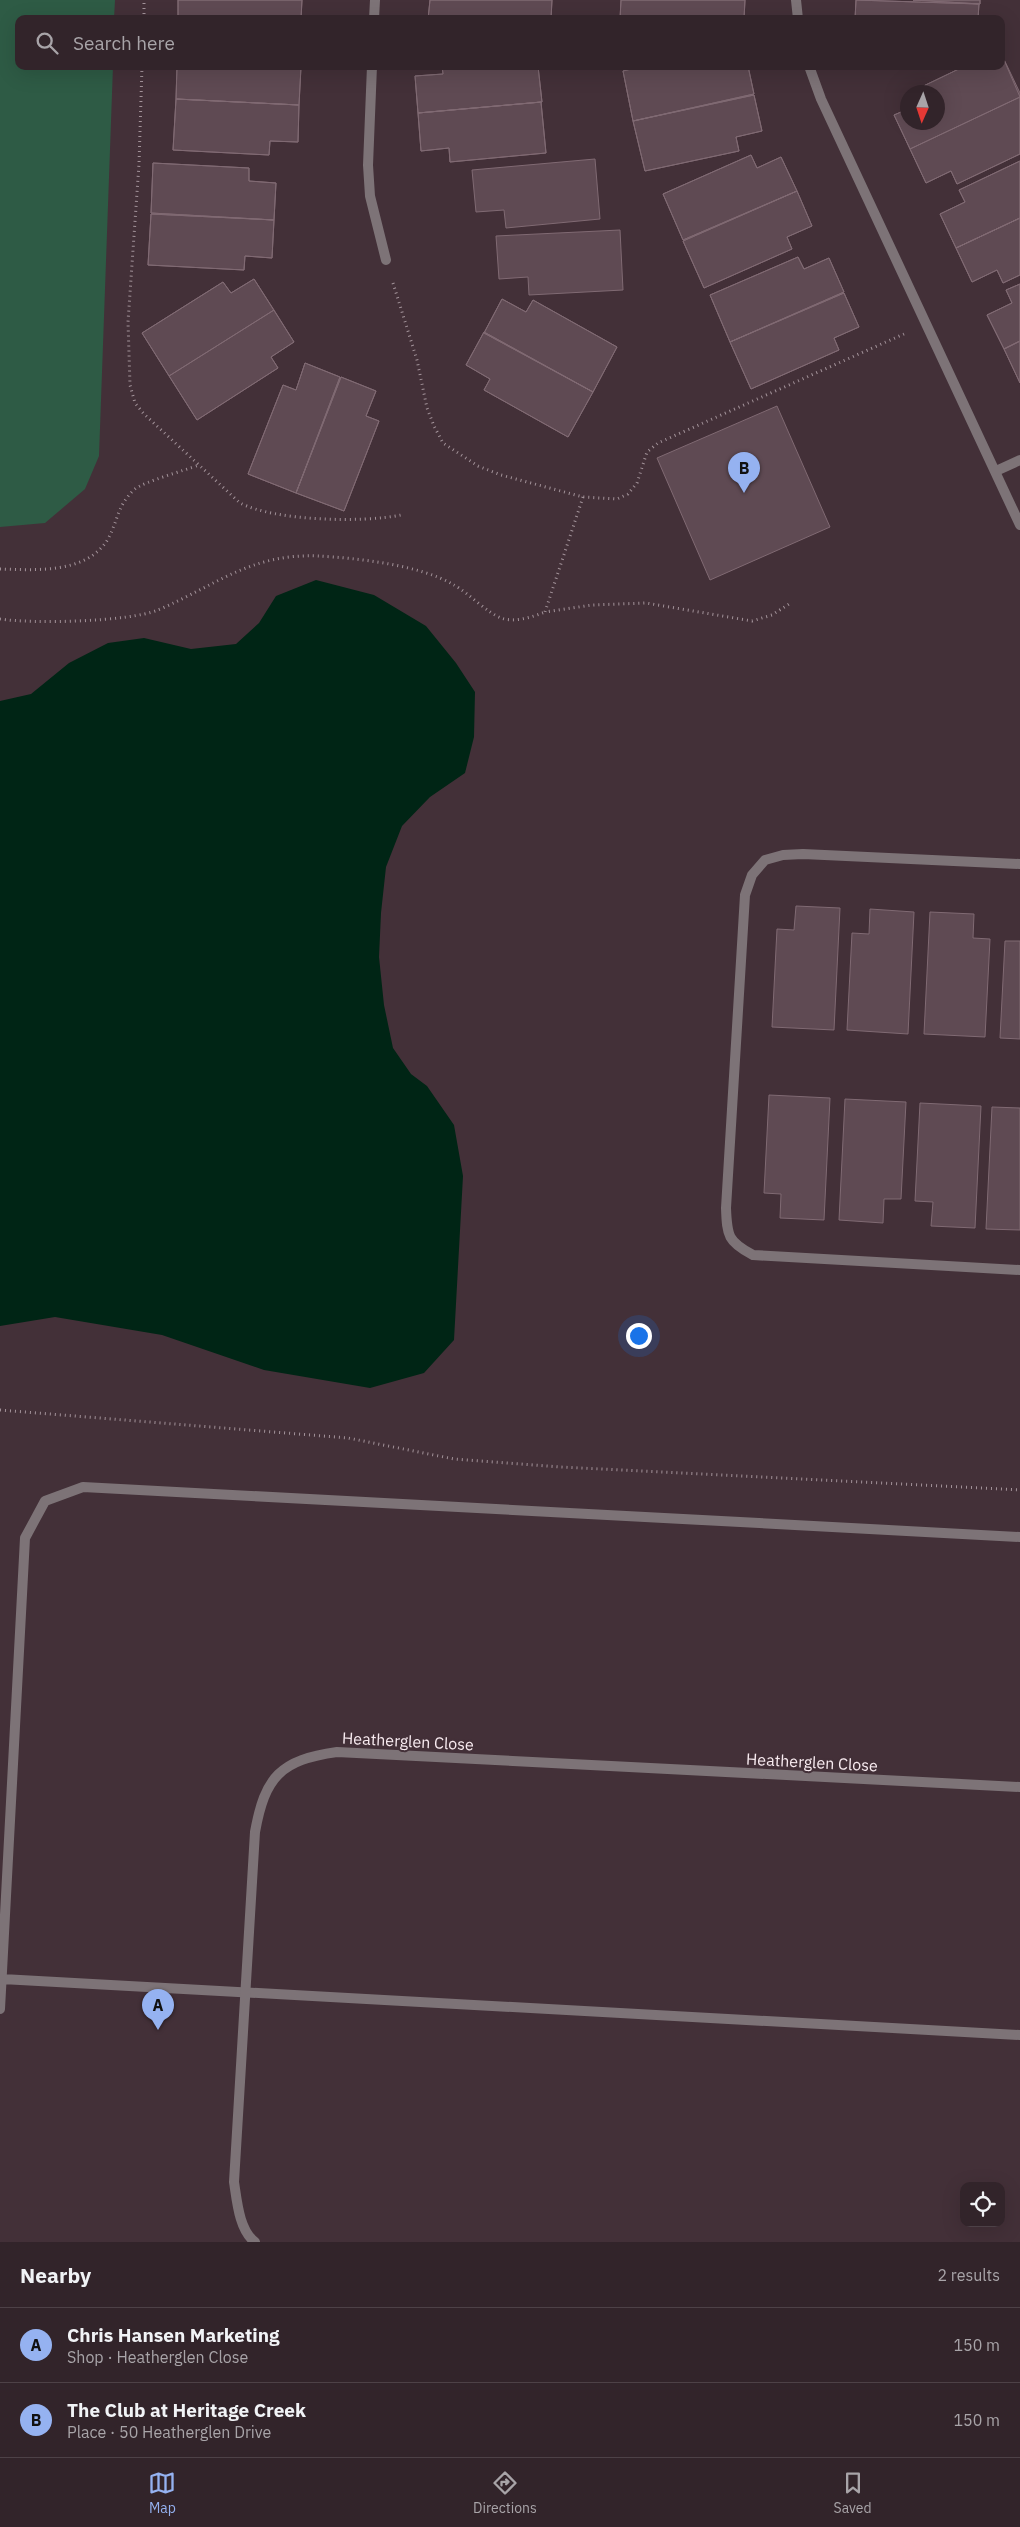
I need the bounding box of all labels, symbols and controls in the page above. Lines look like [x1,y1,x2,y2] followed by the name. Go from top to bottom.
[15,15,1005,70] search box
[33,29,61,57] icon: search
[73,31,175,55] text: Search here
[900,85,945,130] north arrow
[728,452,760,493] pin: B
[626,1323,652,1349] your location
[342,1728,475,1754] street label: Heatherglen Close
[746,1749,879,1775] street label: Heatherglen Close
[142,1989,174,2030] pin: A
[960,2182,1005,2227] map controls
[960,2182,1005,2227] button: locate
[20,2261,91,2289] text: Nearby
[937,2265,1000,2285] text: 2 results
[67,2323,280,2347] text: Chris Hansen Marketing
[31,2335,41,2355] text: A
[953,2335,1000,2355] text: 150 m
[67,2347,248,2367] text: Shop · Heatherglen Close
[67,2398,306,2422] text: The Club at Heritage Creek
[31,2410,41,2430] text: B
[953,2410,1000,2430] text: 150 m
[67,2422,271,2442] text: Place · 50 Heatherglen Drive
[148,2469,176,2517] tab: Map
[473,2469,537,2517] tab: Directions
[834,2469,872,2517] tab: Saved

